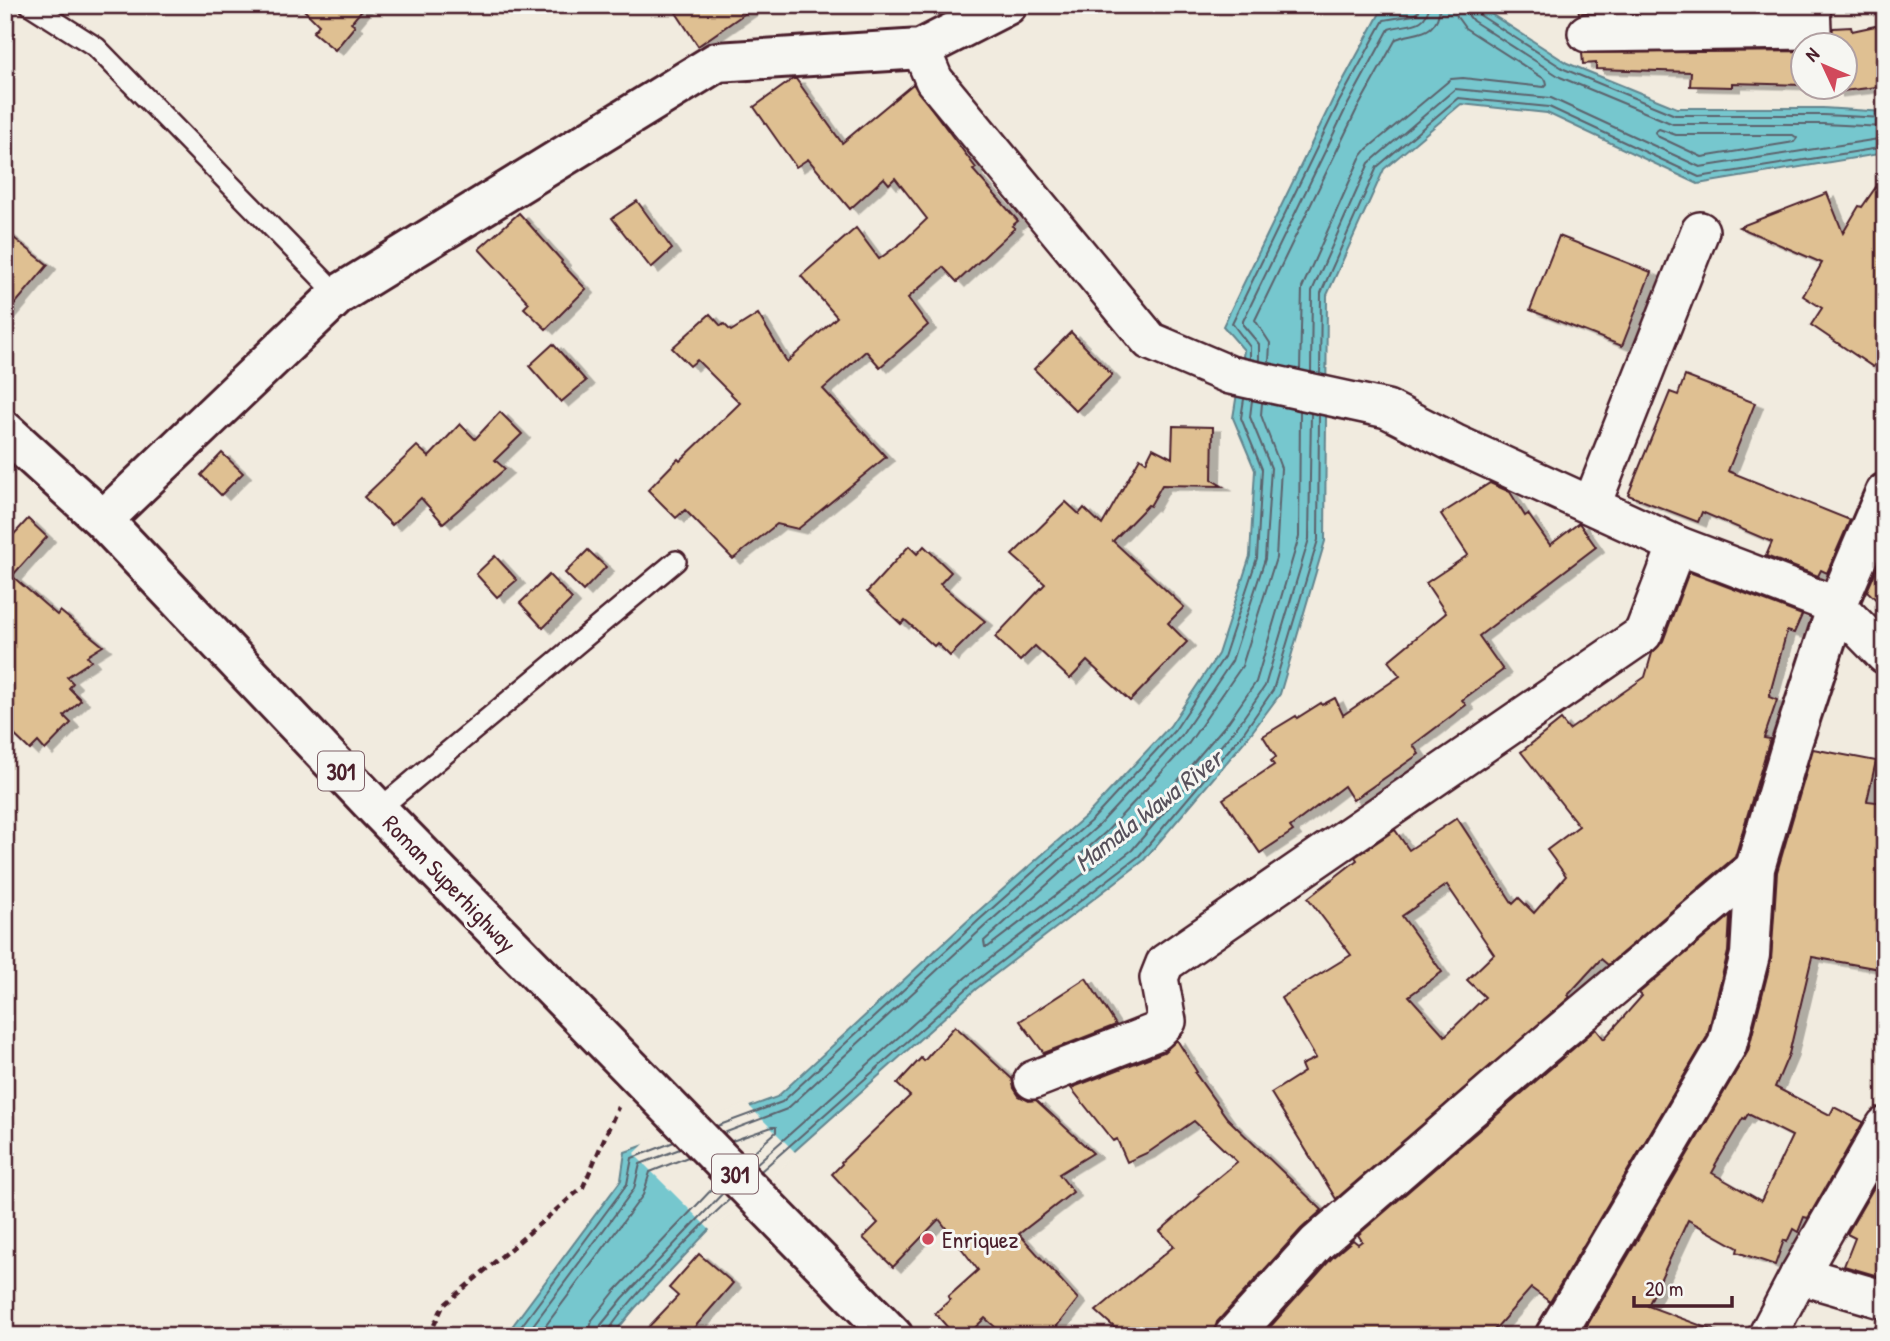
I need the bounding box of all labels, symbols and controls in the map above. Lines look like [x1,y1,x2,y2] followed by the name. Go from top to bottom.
[1788,32,1858,102] north arrow
[1799,42,1825,67] text: N
[1067,739,1232,879] water label: Mamala Wawa River
[318,751,364,790] road number: 301
[376,807,524,959] street label: Roman Superhighway
[712,1154,758,1194] road number: 301
[942,1223,1019,1255] place label: Enriquez
[920,1231,936,1247] marker: Enriquez
[1634,1264,1732,1308] scale bar
[1645,1274,1683,1303] text: 20 m

